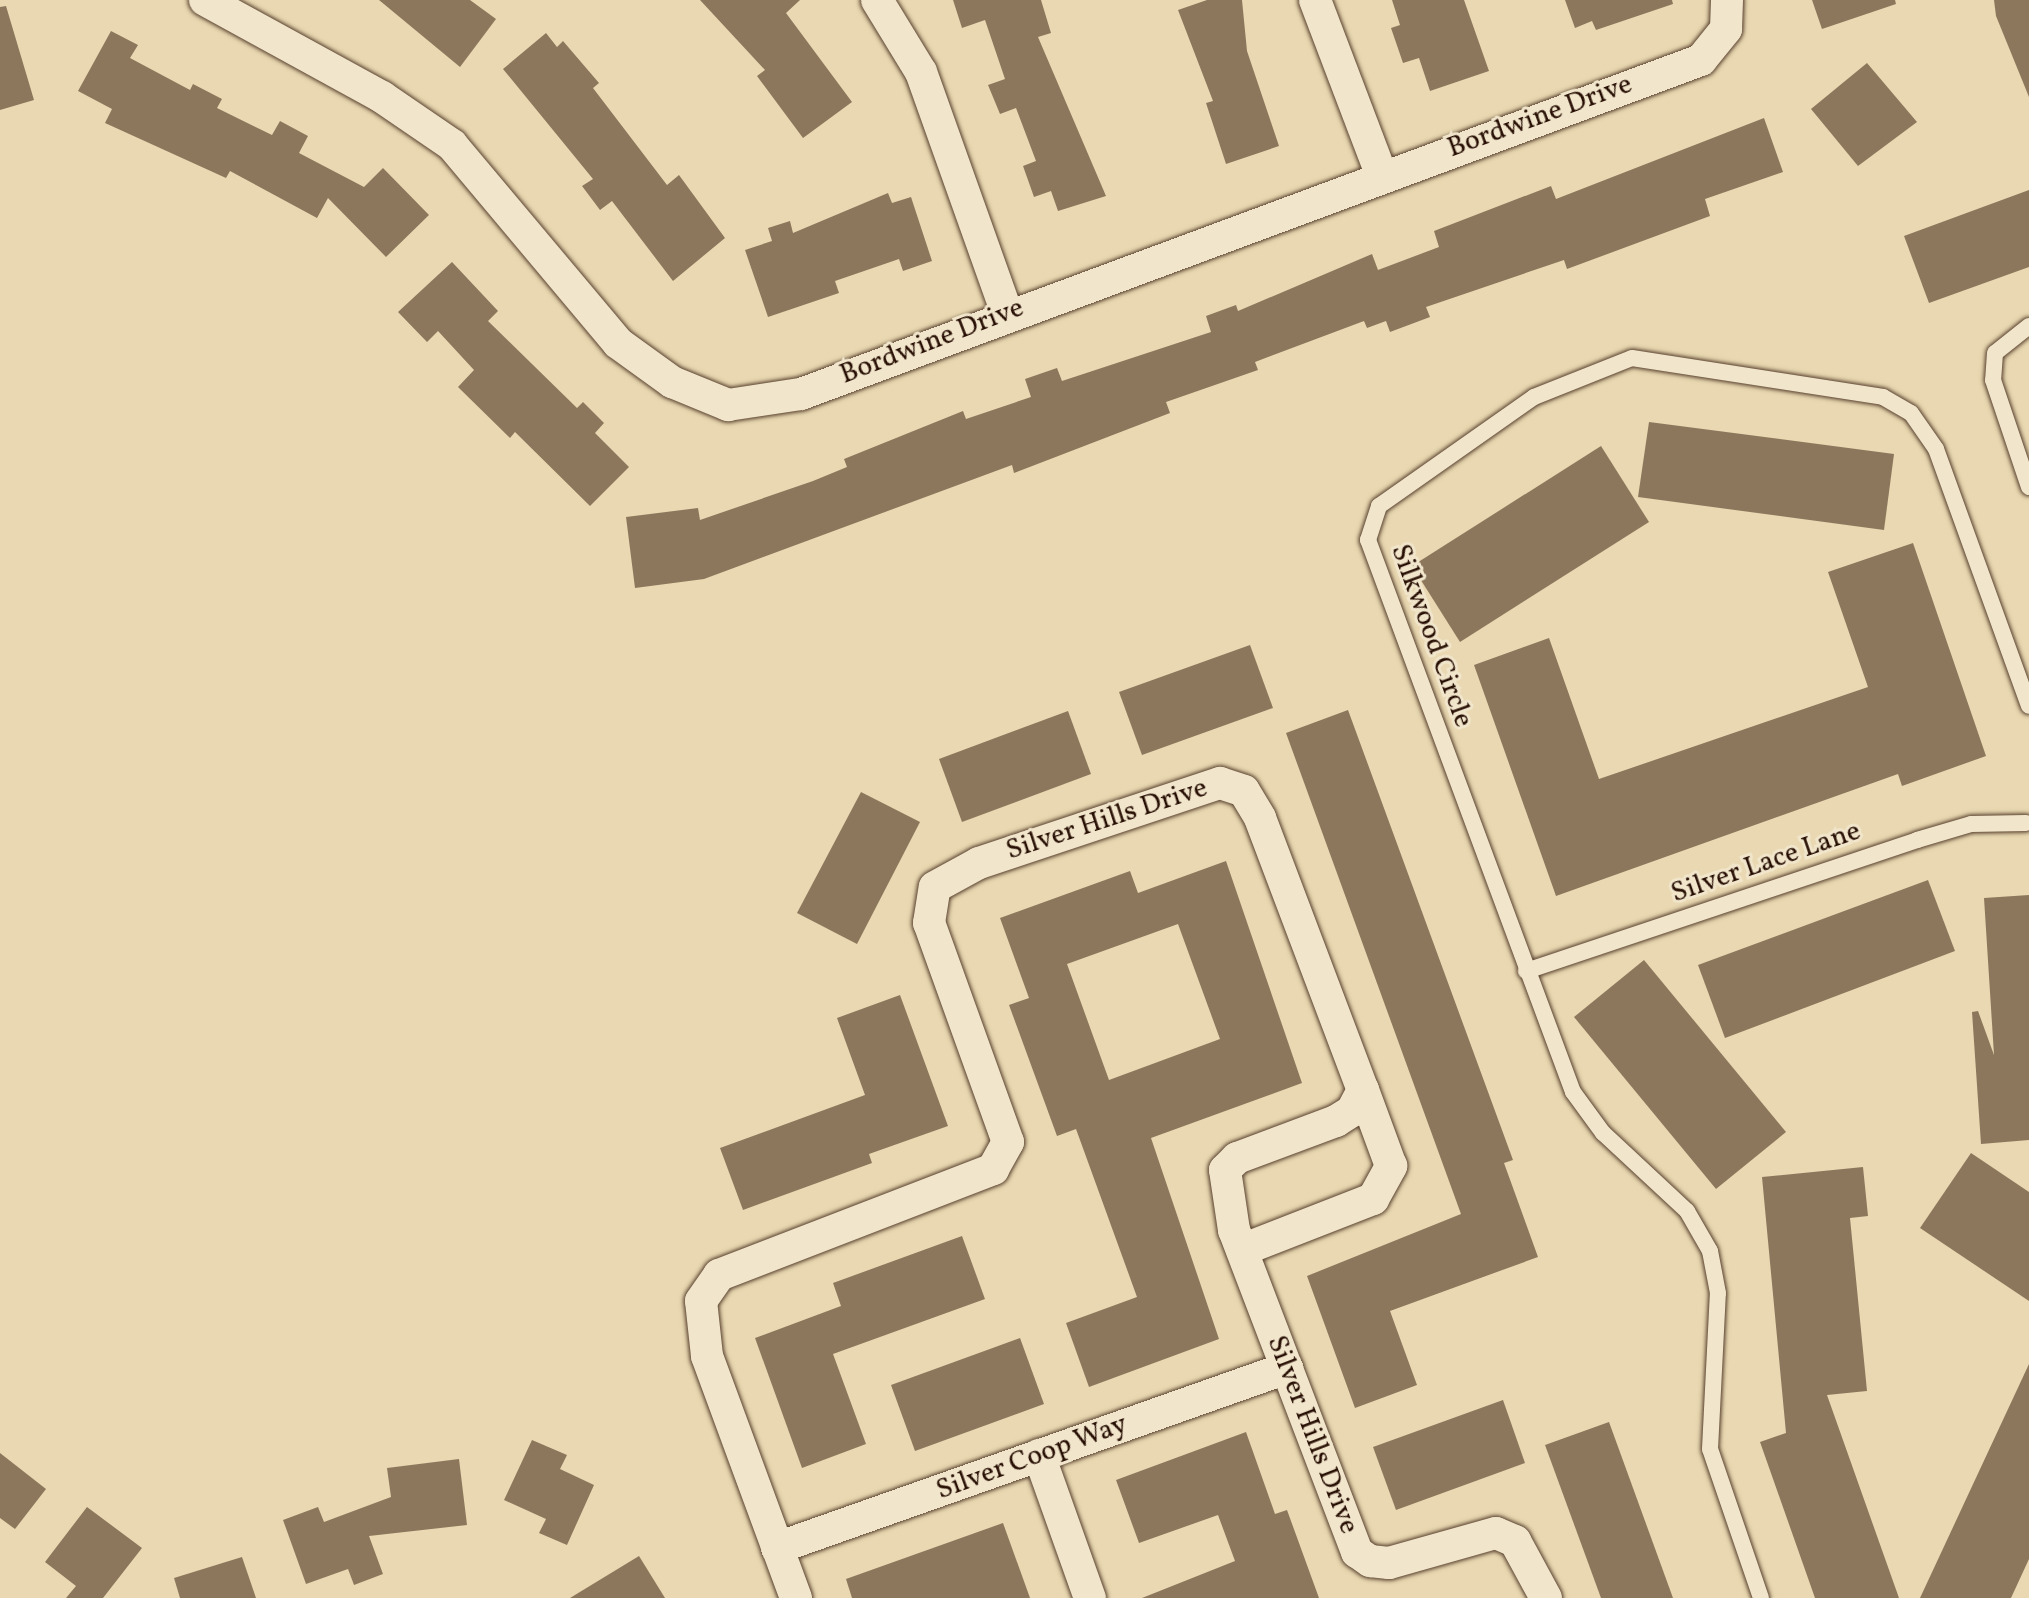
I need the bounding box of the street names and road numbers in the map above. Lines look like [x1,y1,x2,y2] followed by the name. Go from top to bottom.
[1443,68,1637,166] street label: Bordwine Drive
[835,292,1029,392] street label: Bordwine Drive
[1382,540,1480,732] street label: Silkwood Circle
[1002,772,1212,868] street label: Silver Hills Drive
[1667,815,1865,911] street label: Silver Lace Lane
[1259,1331,1365,1539] street label: Silver Hills Drive
[932,1408,1132,1508] street label: Silver Coop Way

